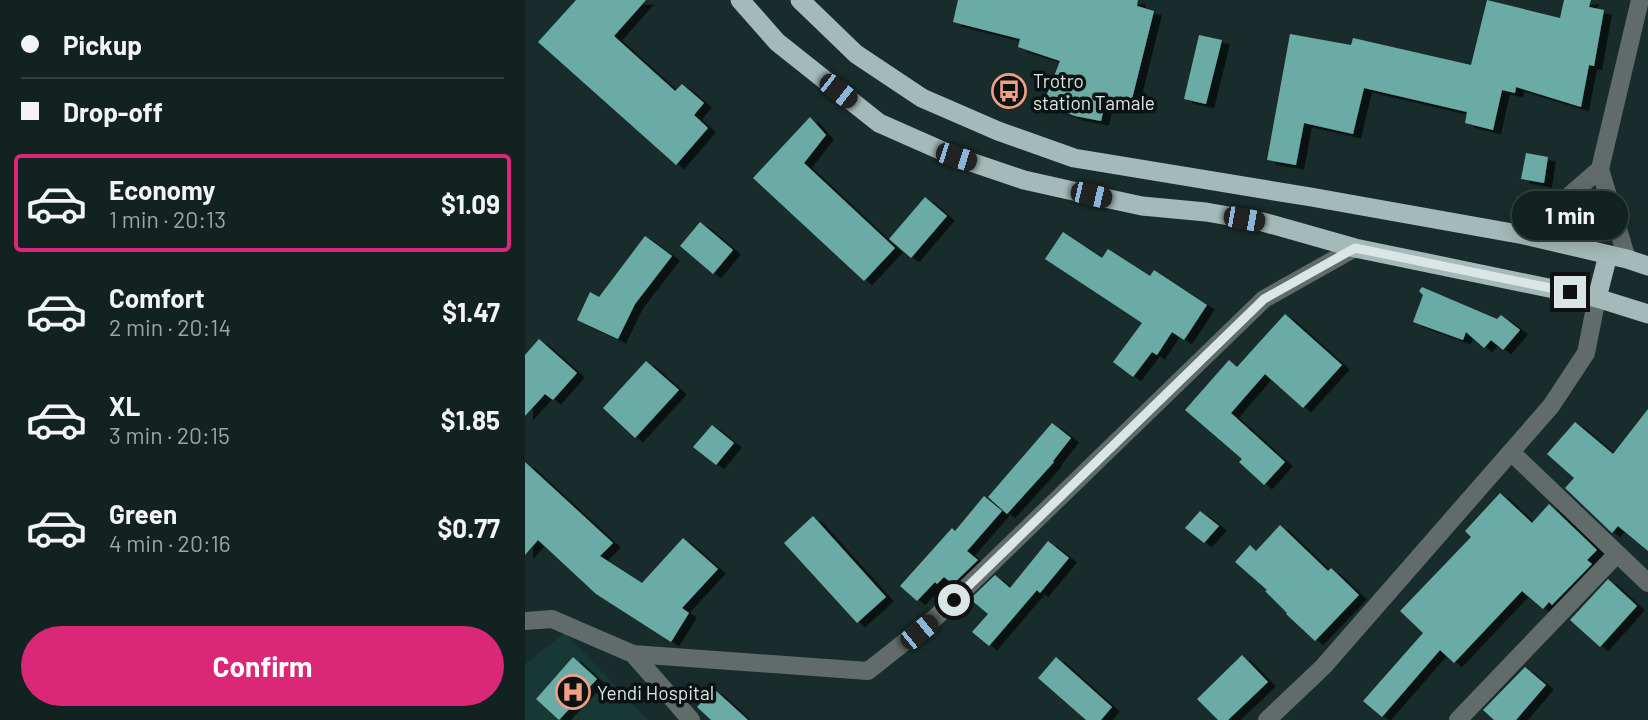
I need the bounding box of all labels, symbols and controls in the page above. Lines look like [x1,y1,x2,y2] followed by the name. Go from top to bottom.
[63,29,142,60] text: Pickup
[1033,69,1155,114] place label: Trotro station Tamale
[815,70,862,112] car
[990,72,1028,110] bus stop icon: Trotro station Tamale
[63,96,163,127] text: Drop-off
[933,141,980,173] car
[25,172,88,235] icon: car
[109,174,215,205] text: Economy
[1069,180,1114,210] car
[441,188,500,219] text: $1.09
[1512,190,1628,240] callout: 1 min
[1545,201,1595,229] text: 1 min
[109,205,226,233] text: 1 min · 20:13
[1222,205,1267,233] car
[1554,276,1586,308] route end
[25,280,88,343] icon: car
[109,282,205,313] text: Comfort
[442,296,500,327] text: $1.47
[109,313,231,341] text: 2 min · 20:14
[25,388,88,451] icon: car
[109,390,140,421] text: XL
[441,404,500,435] text: $1.85
[109,421,230,449] text: 3 min · 20:15
[25,496,88,559] icon: car
[109,498,177,529] text: Green
[437,512,500,543] text: $0.77
[109,529,231,557] text: 4 min · 20:16
[938,584,970,616] route start
[897,611,942,653] car
[21,626,504,706] button: Confirm
[554,673,592,711] hospital icon: Yendi Hospital
[597,681,714,704] place label: Yendi Hospital

